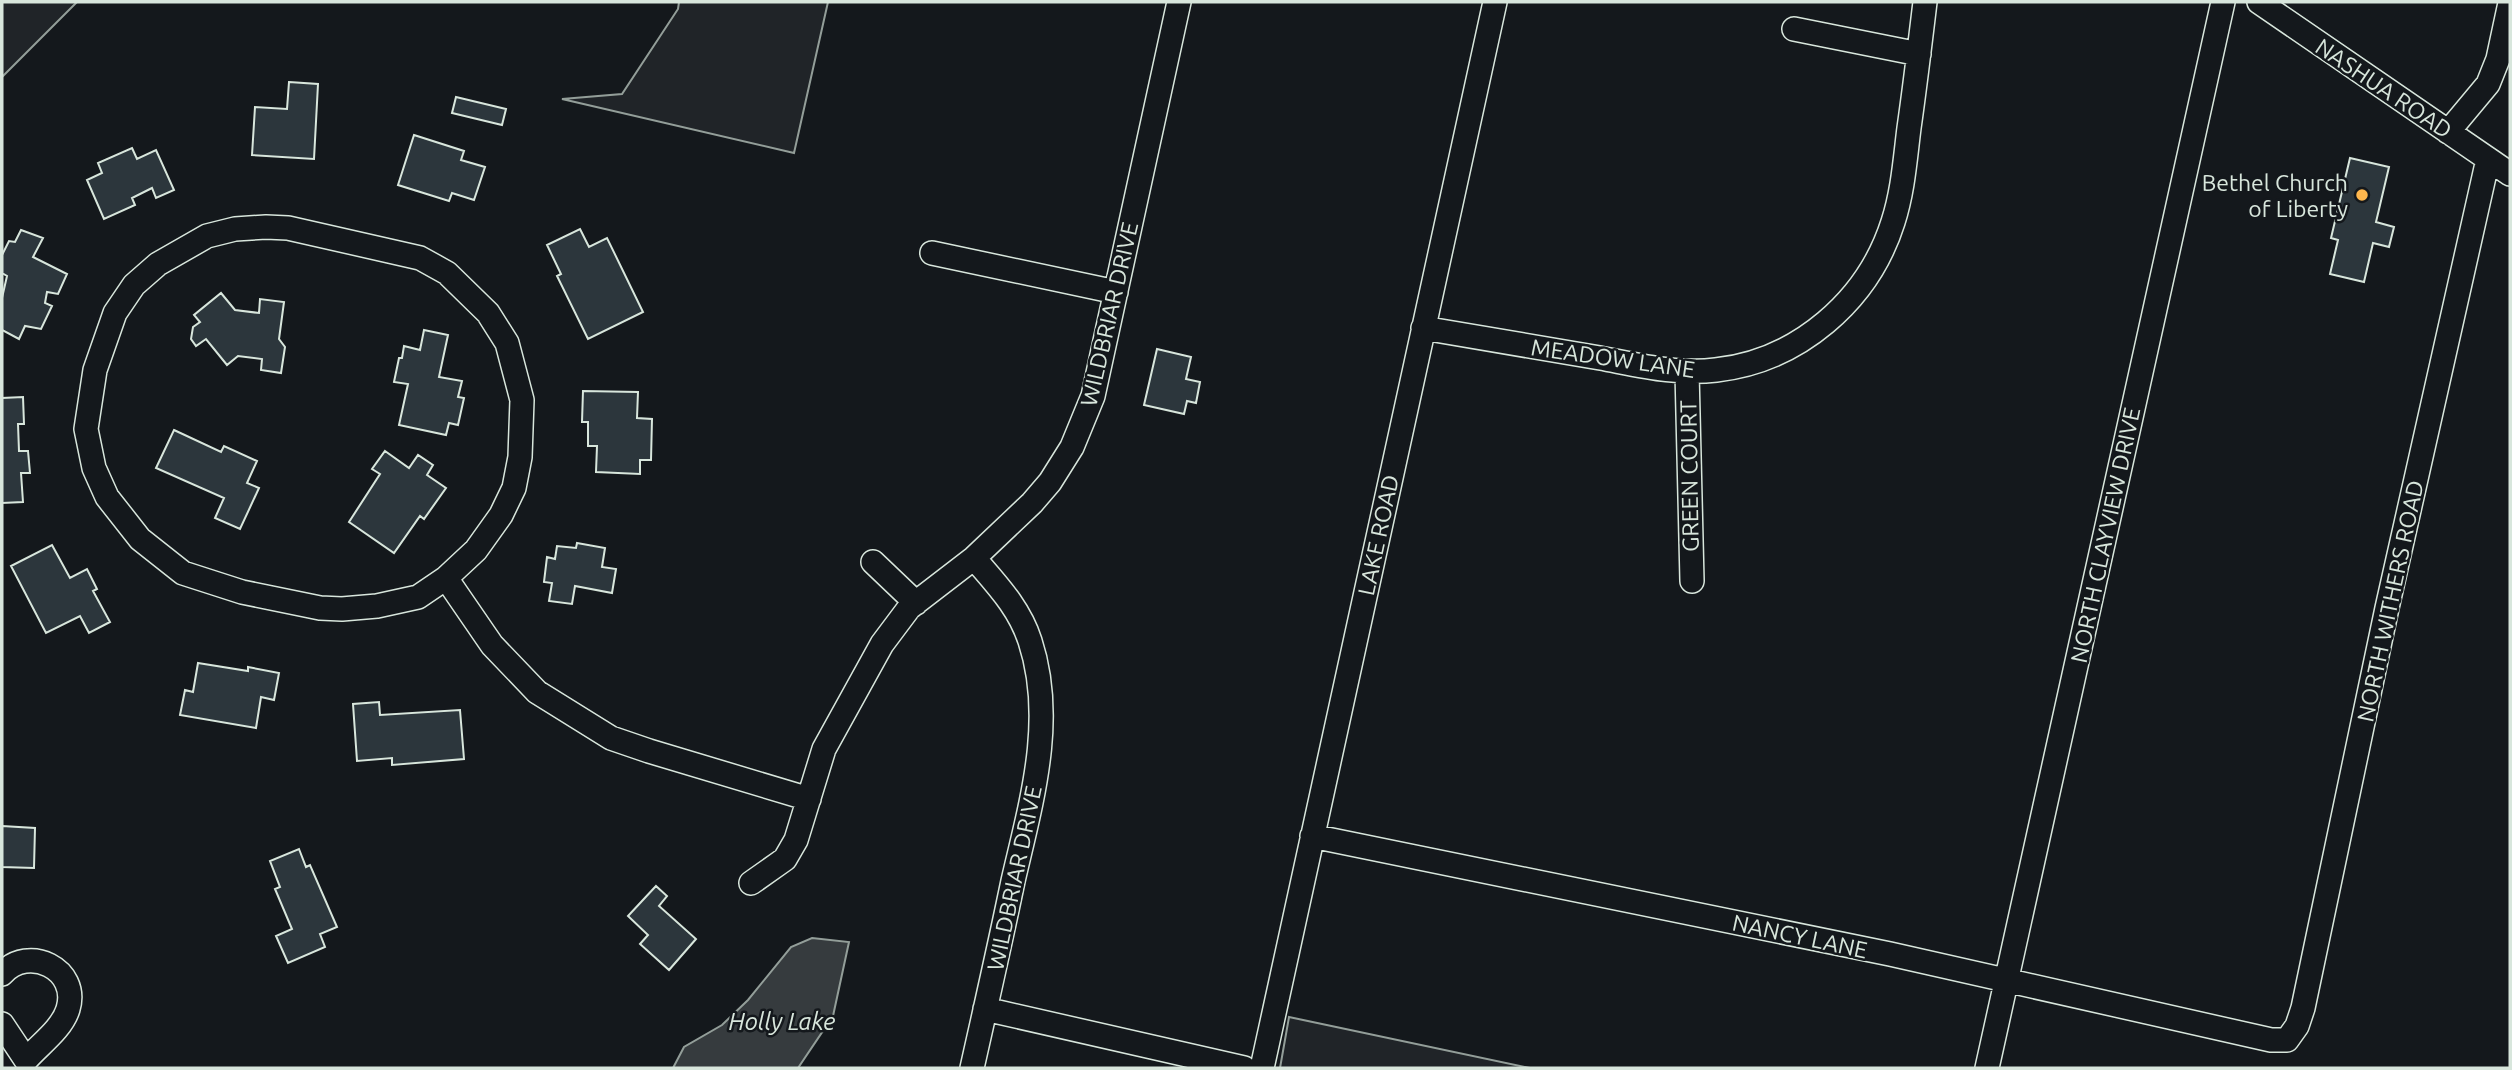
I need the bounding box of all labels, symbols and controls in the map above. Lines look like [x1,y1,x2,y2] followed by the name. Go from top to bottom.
[2311,33,2457,143] street label: NASHUA ROAD
[2202,170,2348,221] place label: Bethel Church of Liberty
[2354,187,2370,203] marker: Bethel Church of Liberty
[1076,219,1142,409] street label: WILDBRIAR DRIVE
[1529,334,1697,382] street label: MEADOW LANE
[1675,400,1703,552] street label: GREEN COURT
[2066,405,2144,665] street label: NORTH CLAYVIEW DRIVE
[1353,472,1403,598] street label: LAKE ROAD
[2352,478,2428,724] street label: NORTH WITHERS ROAD
[982,783,1046,973] street label: WILDBRIAR DRIVE
[1730,909,1870,963] street label: NANCY LANE
[729,1008,835,1035] water label: Holly Lake

